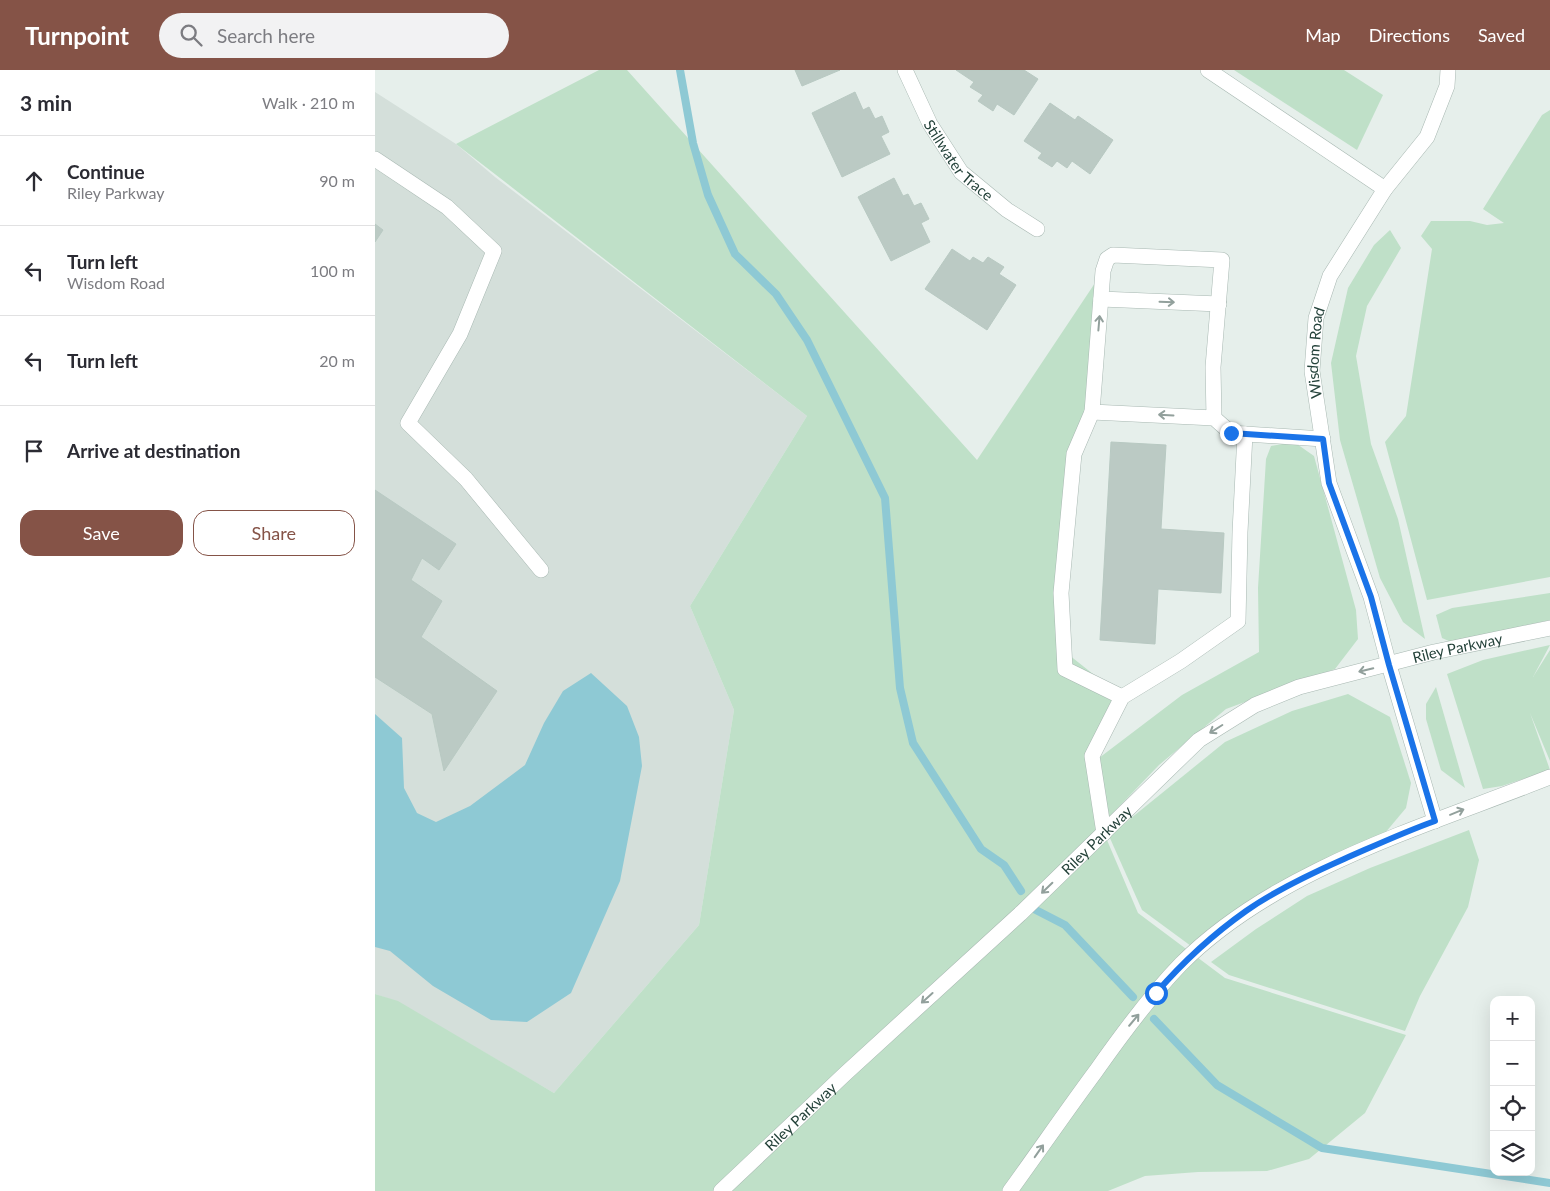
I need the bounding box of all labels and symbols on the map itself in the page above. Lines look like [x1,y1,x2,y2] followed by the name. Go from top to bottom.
[921,116,997,204] street label: Stillwater Trace
[1159,297,1175,306] one-way arrow
[1303,305,1328,400] street label: Wisdom Road
[1094,316,1104,332] one-way arrow
[1158,411,1174,420] one-way arrow
[1220,422,1243,445] route end
[1410,629,1504,666] street label: Riley Parkway
[1359,666,1375,675] one-way arrow
[1210,725,1224,735] one-way arrow
[1057,801,1136,878] street label: Riley Parkway
[1449,807,1464,816] one-way arrow
[1040,882,1053,894] one-way arrow
[1145,982,1168,1005] route start
[921,992,934,1004] one-way arrow
[1128,1013,1139,1026] one-way arrow
[761,1078,840,1154] street label: Riley Parkway
[1033,1145,1044,1158] one-way arrow

